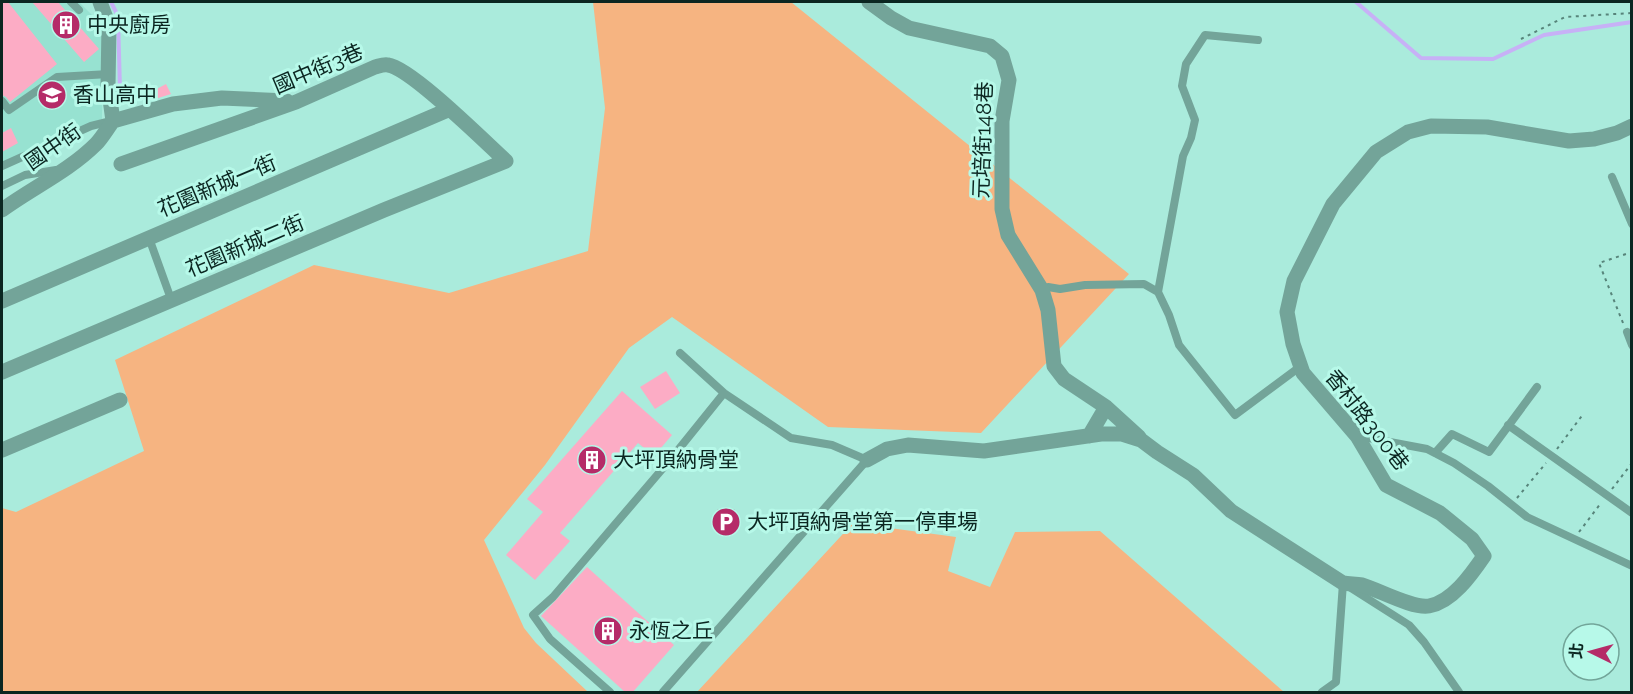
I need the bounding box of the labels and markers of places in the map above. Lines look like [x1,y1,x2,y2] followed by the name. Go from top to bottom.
[50,9,82,41] building icon: 中央廚房
[87,12,171,37] place label: 中央廚房
[36,79,68,111] school or university icon: 香山高中
[73,82,157,107] place label: 香山高中
[576,444,608,476] building icon: 大坪頂納骨堂
[613,447,739,472] place label: 大坪頂納骨堂
[710,506,742,538] parking icon: 大坪頂納骨堂第一停車場
[747,509,978,534] place label: 大坪頂納骨堂第一停車場
[592,615,624,647] building icon: 永恆之丘
[629,618,713,643] place label: 永恆之丘

